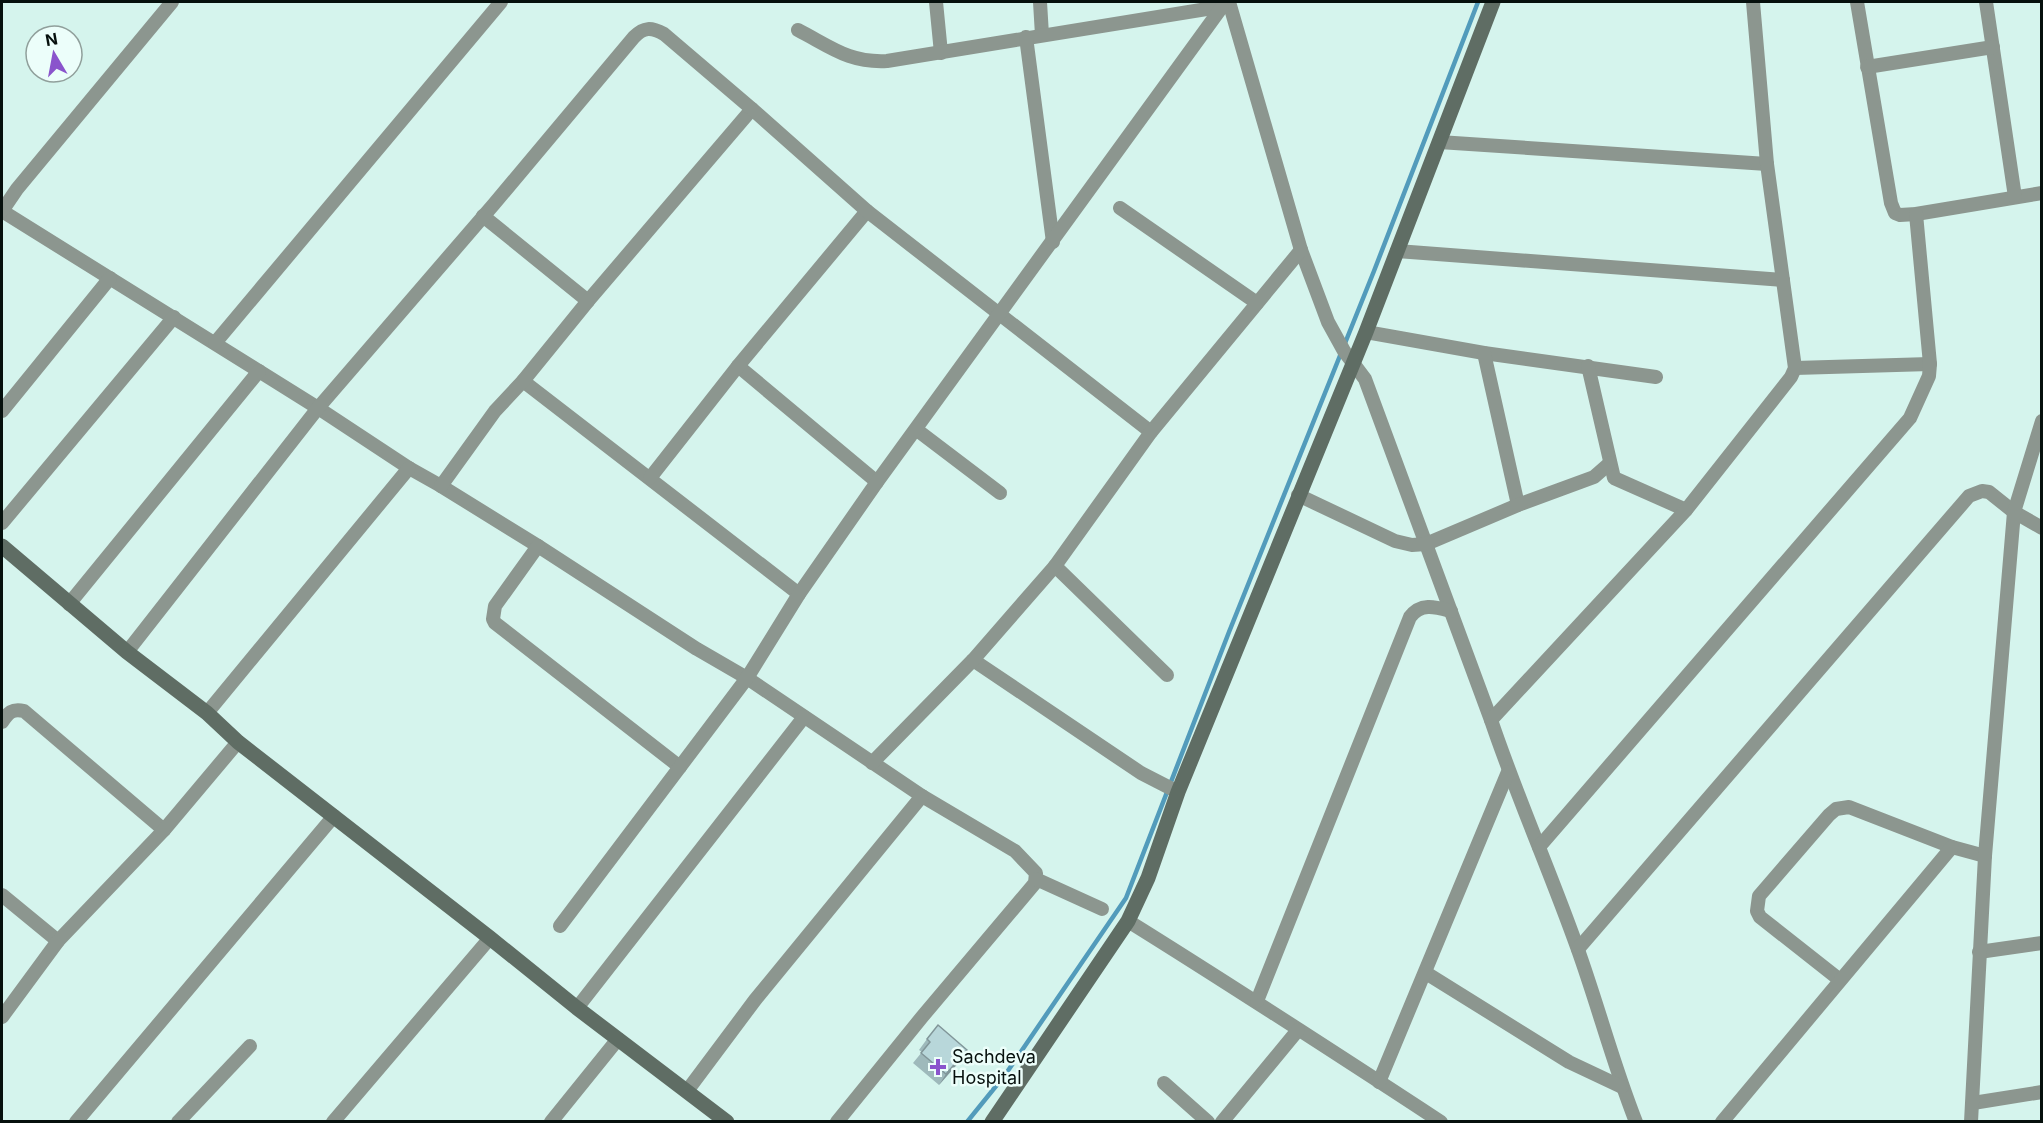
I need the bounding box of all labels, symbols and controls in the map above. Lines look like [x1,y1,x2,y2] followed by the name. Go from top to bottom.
[24,24,84,84] north arrow
[44,28,59,50] text: N
[952,1046,1036,1088] place label: Sachdeva Hospital
[929,1058,947,1076] marker: Sachdeva Hospital

